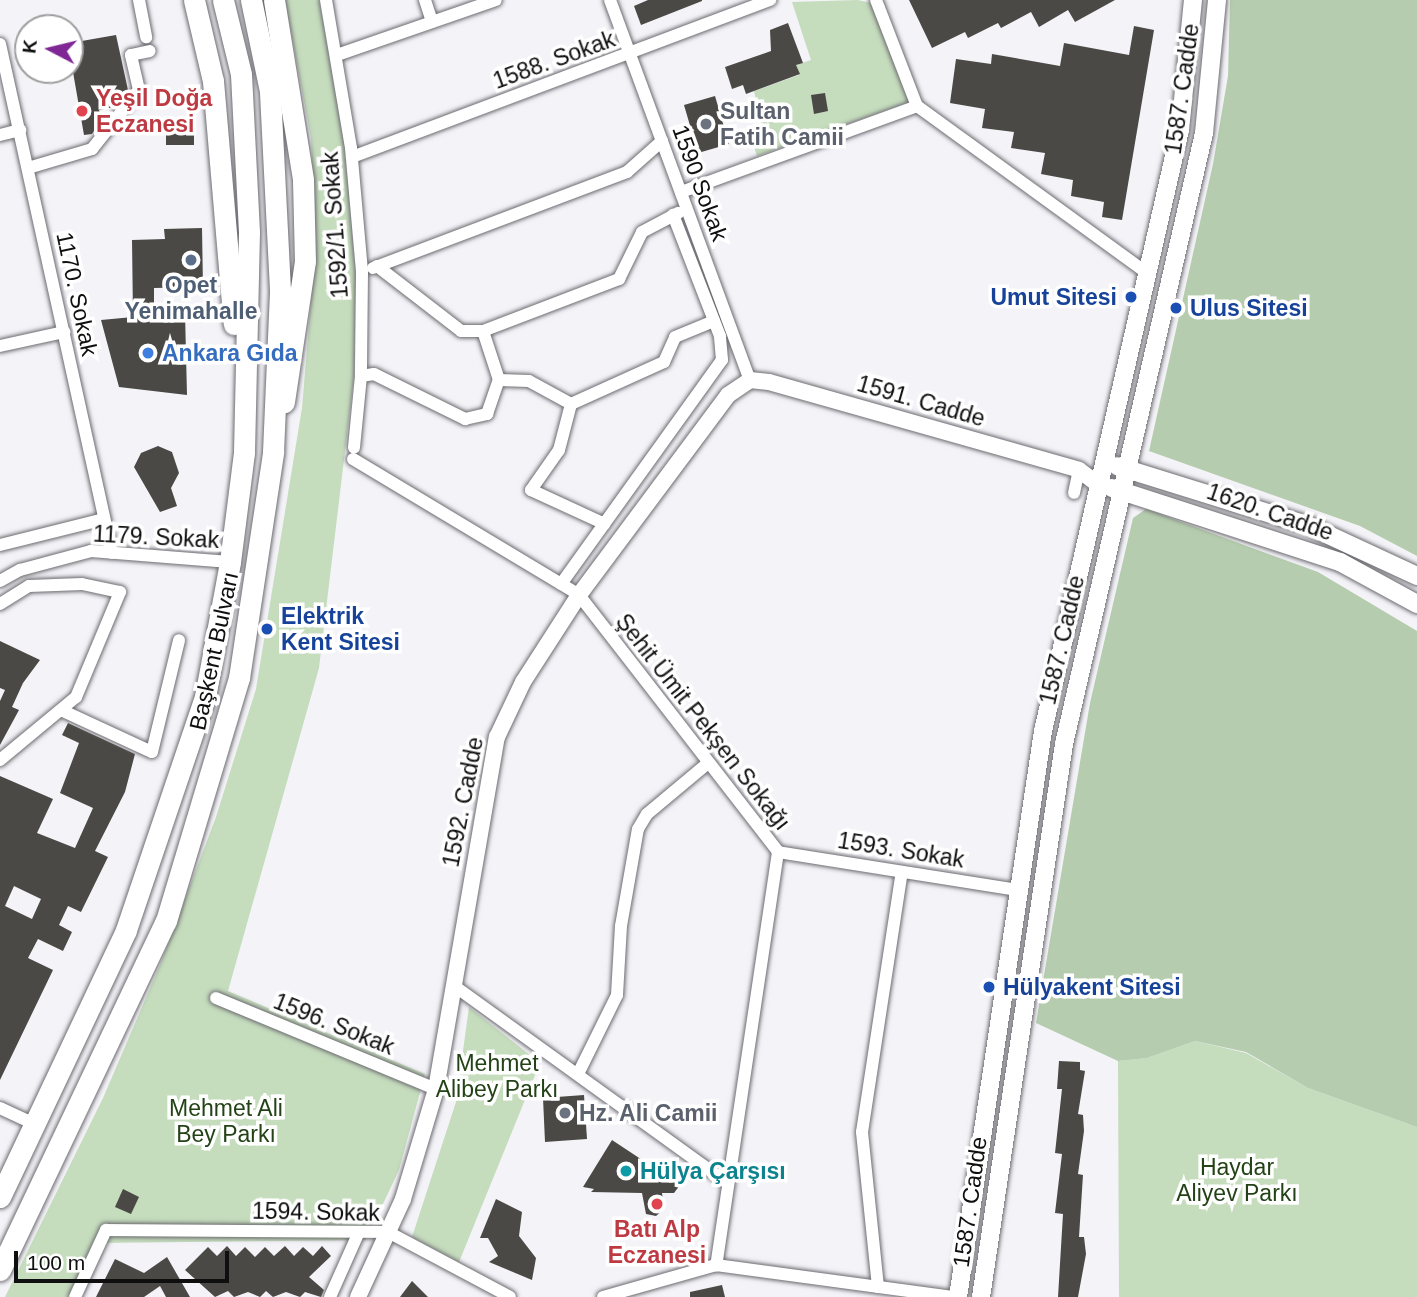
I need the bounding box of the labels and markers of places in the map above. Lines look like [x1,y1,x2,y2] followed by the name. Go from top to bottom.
[96,84,212,138] place label: Yeşil Doğa Eczanesi
[720,97,844,151] place label: Sultan Fatih Camii
[74,103,90,119] marker: Yeşil Doğa Eczanesi
[698,116,714,132] marker: Sultan Fatih Camii
[183,252,199,268] marker: Opet Yenimahalle
[125,271,257,325] place label: Opet Yenimahalle
[990,283,1117,311] place label: Umut Sitesi
[1123,289,1139,305] marker: Umut Sitesi
[1190,294,1308,322] place label: Ulus Sitesi
[1168,300,1184,316] marker: Ulus Sitesi
[162,339,297,367] place label: Ankara Gıda
[140,345,156,361] marker: Ankara Gıda
[281,602,400,656] place label: Elektrik Kent Sitesi
[259,621,275,637] marker: Elektrik Kent Sitesi
[1003,973,1181,1001] place label: Hülyakent Sitesi
[981,979,997,995] marker: Hülyakent Sitesi
[579,1099,718,1127] place label: Hz. Ali Camii
[557,1105,573,1121] marker: Hz. Ali Camii
[640,1157,786,1185] place label: Hülya Çarşısı
[618,1163,634,1179] marker: Hülya Çarşısı
[649,1196,665,1212] marker: Batı Alp Eczanesi
[608,1215,706,1269] place label: Batı Alp Eczanesi

